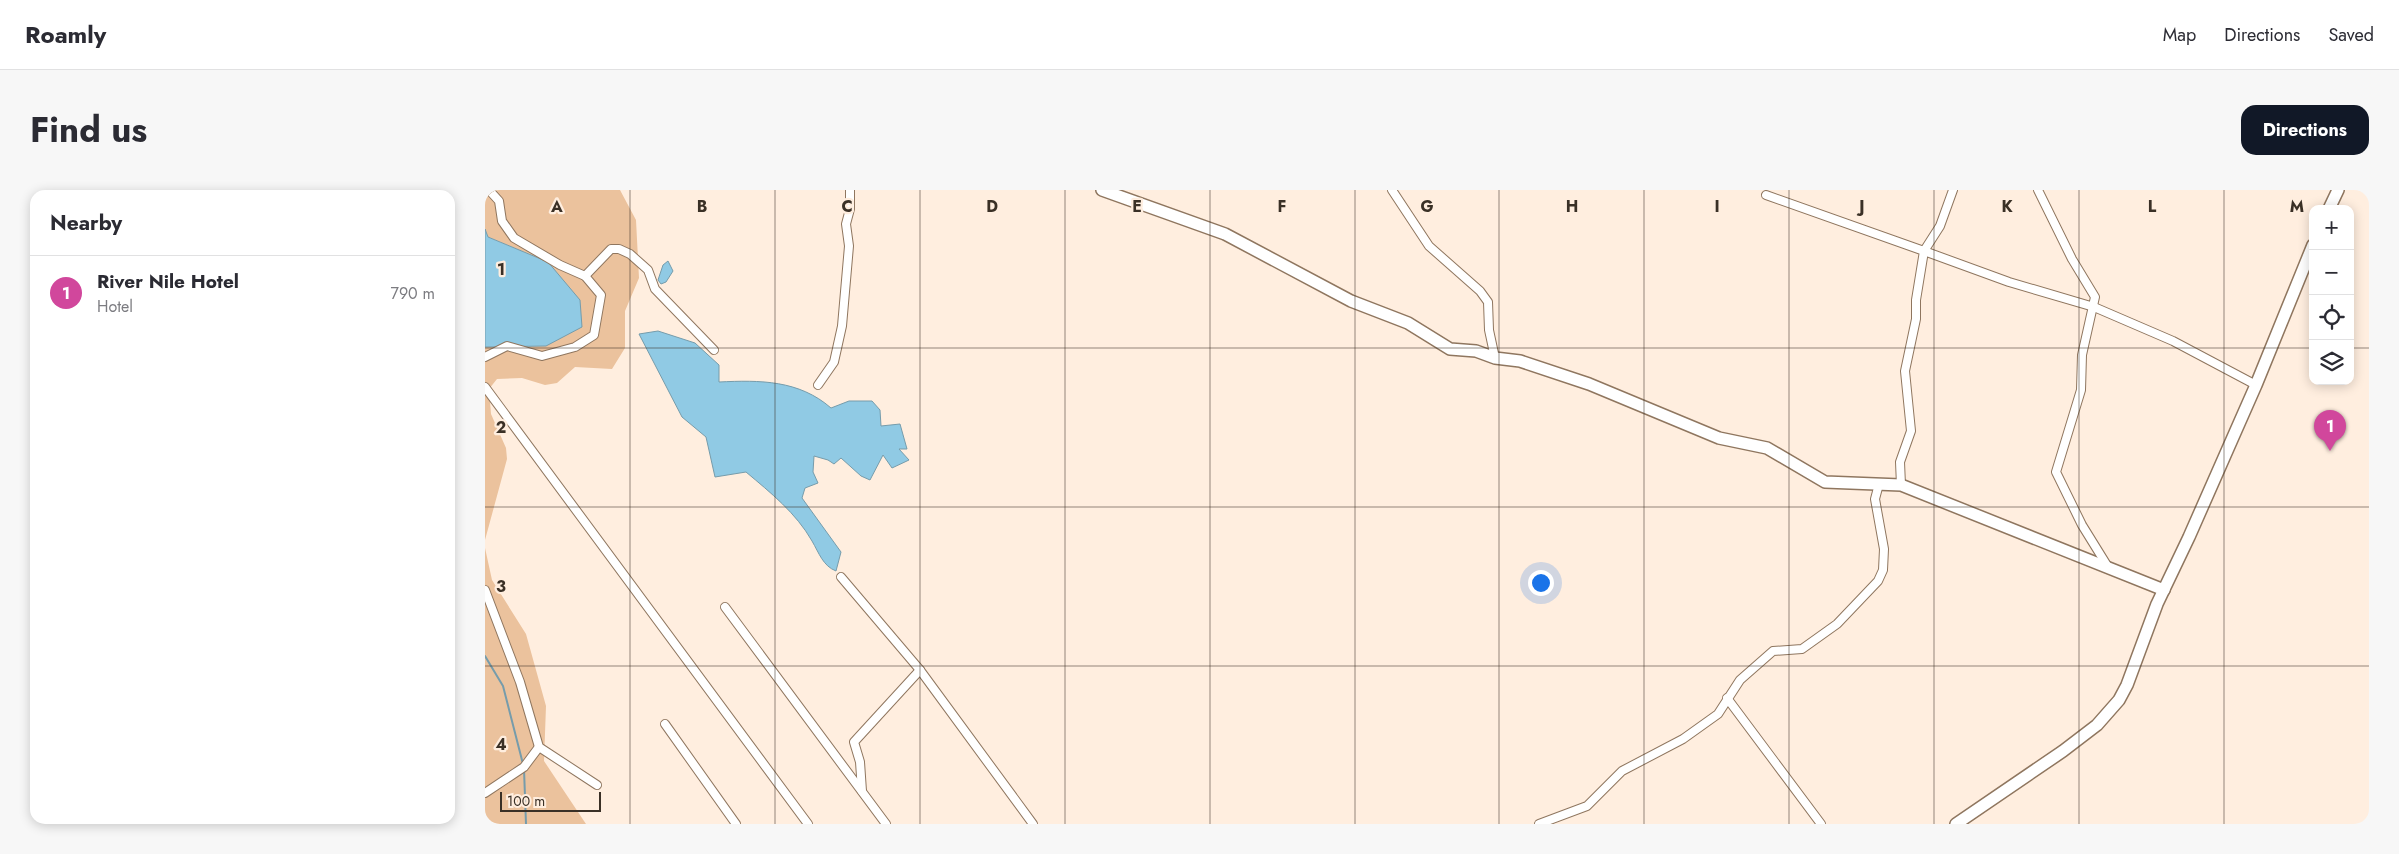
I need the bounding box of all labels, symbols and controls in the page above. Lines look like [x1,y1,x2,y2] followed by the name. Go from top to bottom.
[25,17,106,52] text: Roamly
[2163,22,2196,48] text: Map
[2224,22,2300,48] text: Directions
[2328,22,2374,48] text: Saved
[30,105,147,155] text: Find us
[2241,105,2369,155] button: Directions
[550,195,563,218] text: A
[697,195,707,218] text: B
[841,195,853,218] text: C
[986,195,998,218] text: D
[1132,195,1142,218] text: E
[1278,195,1286,218] text: F
[1420,195,1434,218] text: G
[1566,195,1578,218] text: H
[1714,195,1720,218] text: I
[1856,195,1865,218] text: J
[2001,195,2013,218] text: K
[2148,195,2157,218] text: L
[2290,195,2304,218] text: M
[2309,205,2354,385] map controls
[2309,205,2354,250] button: +
[50,208,122,238] text: Nearby
[2309,250,2354,295] button: −
[497,258,505,281] text: 1
[97,268,239,295] text: River Nile Hotel
[62,282,70,305] text: 1
[391,282,435,305] text: 790 m
[97,295,133,318] text: Hotel
[2309,295,2354,340] button: locate
[2309,340,2354,385] button: layers
[2314,410,2346,451] pin: 1
[496,416,506,439] text: 2
[1528,570,1554,596] your location
[496,575,506,598] text: 3
[495,733,507,756] text: 4
[500,789,601,812] scale bar
[507,791,545,811] text: 100 m

